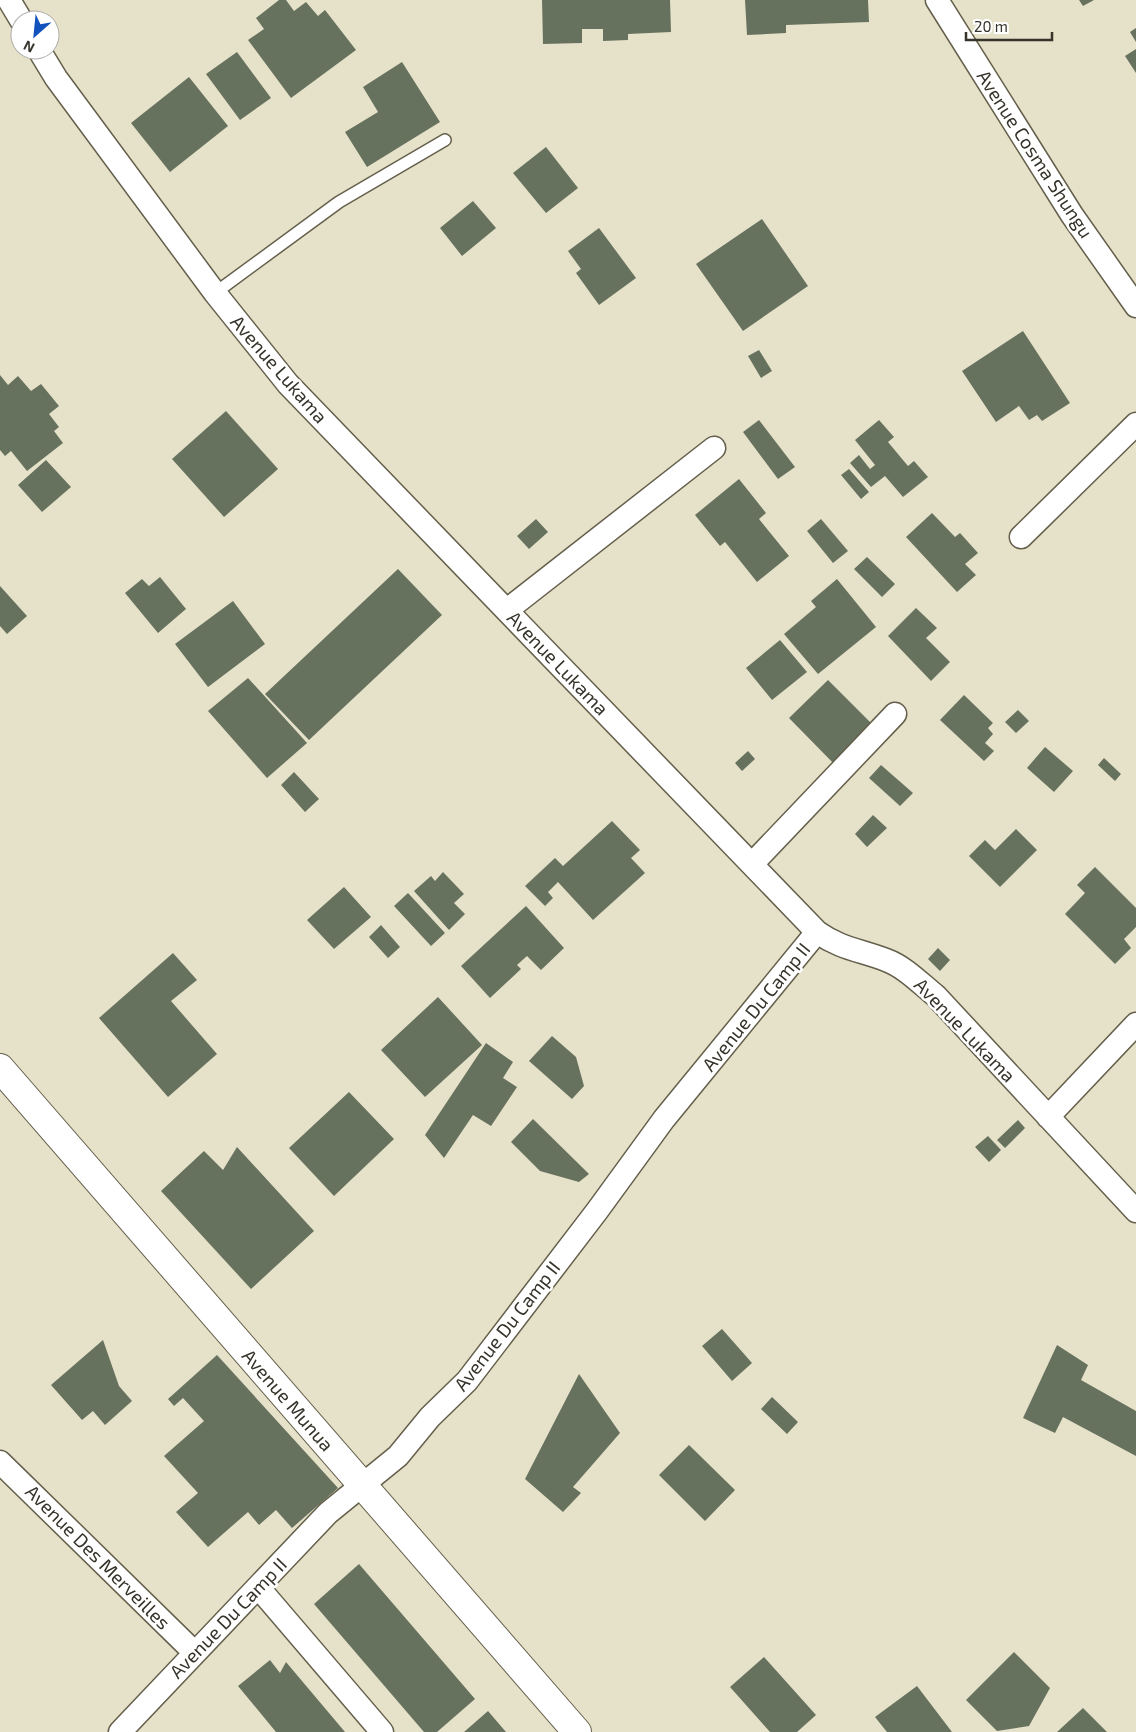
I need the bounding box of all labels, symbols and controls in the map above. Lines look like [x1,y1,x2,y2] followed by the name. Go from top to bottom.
[10,10,60,60] north arrow
[966,10,1052,42] scale bar
[974,17,1008,35] text: 20 m
[21,37,37,57] text: N
[973,65,1098,242] street label: Avenue Cosma Shungu
[226,310,333,427] street label: Avenue Lukama
[503,606,614,719] street label: Avenue Lukama
[697,938,814,1076] street label: Avenue Du Camp II
[910,973,1021,1086] street label: Avenue Lukama
[449,1256,565,1395] street label: Avenue Du Camp II
[238,1344,339,1455] street label: Avenue Munua
[21,1480,175,1634] street label: Avenue Des Merveilles
[164,1553,291,1683] street label: Avenue Du Camp II

